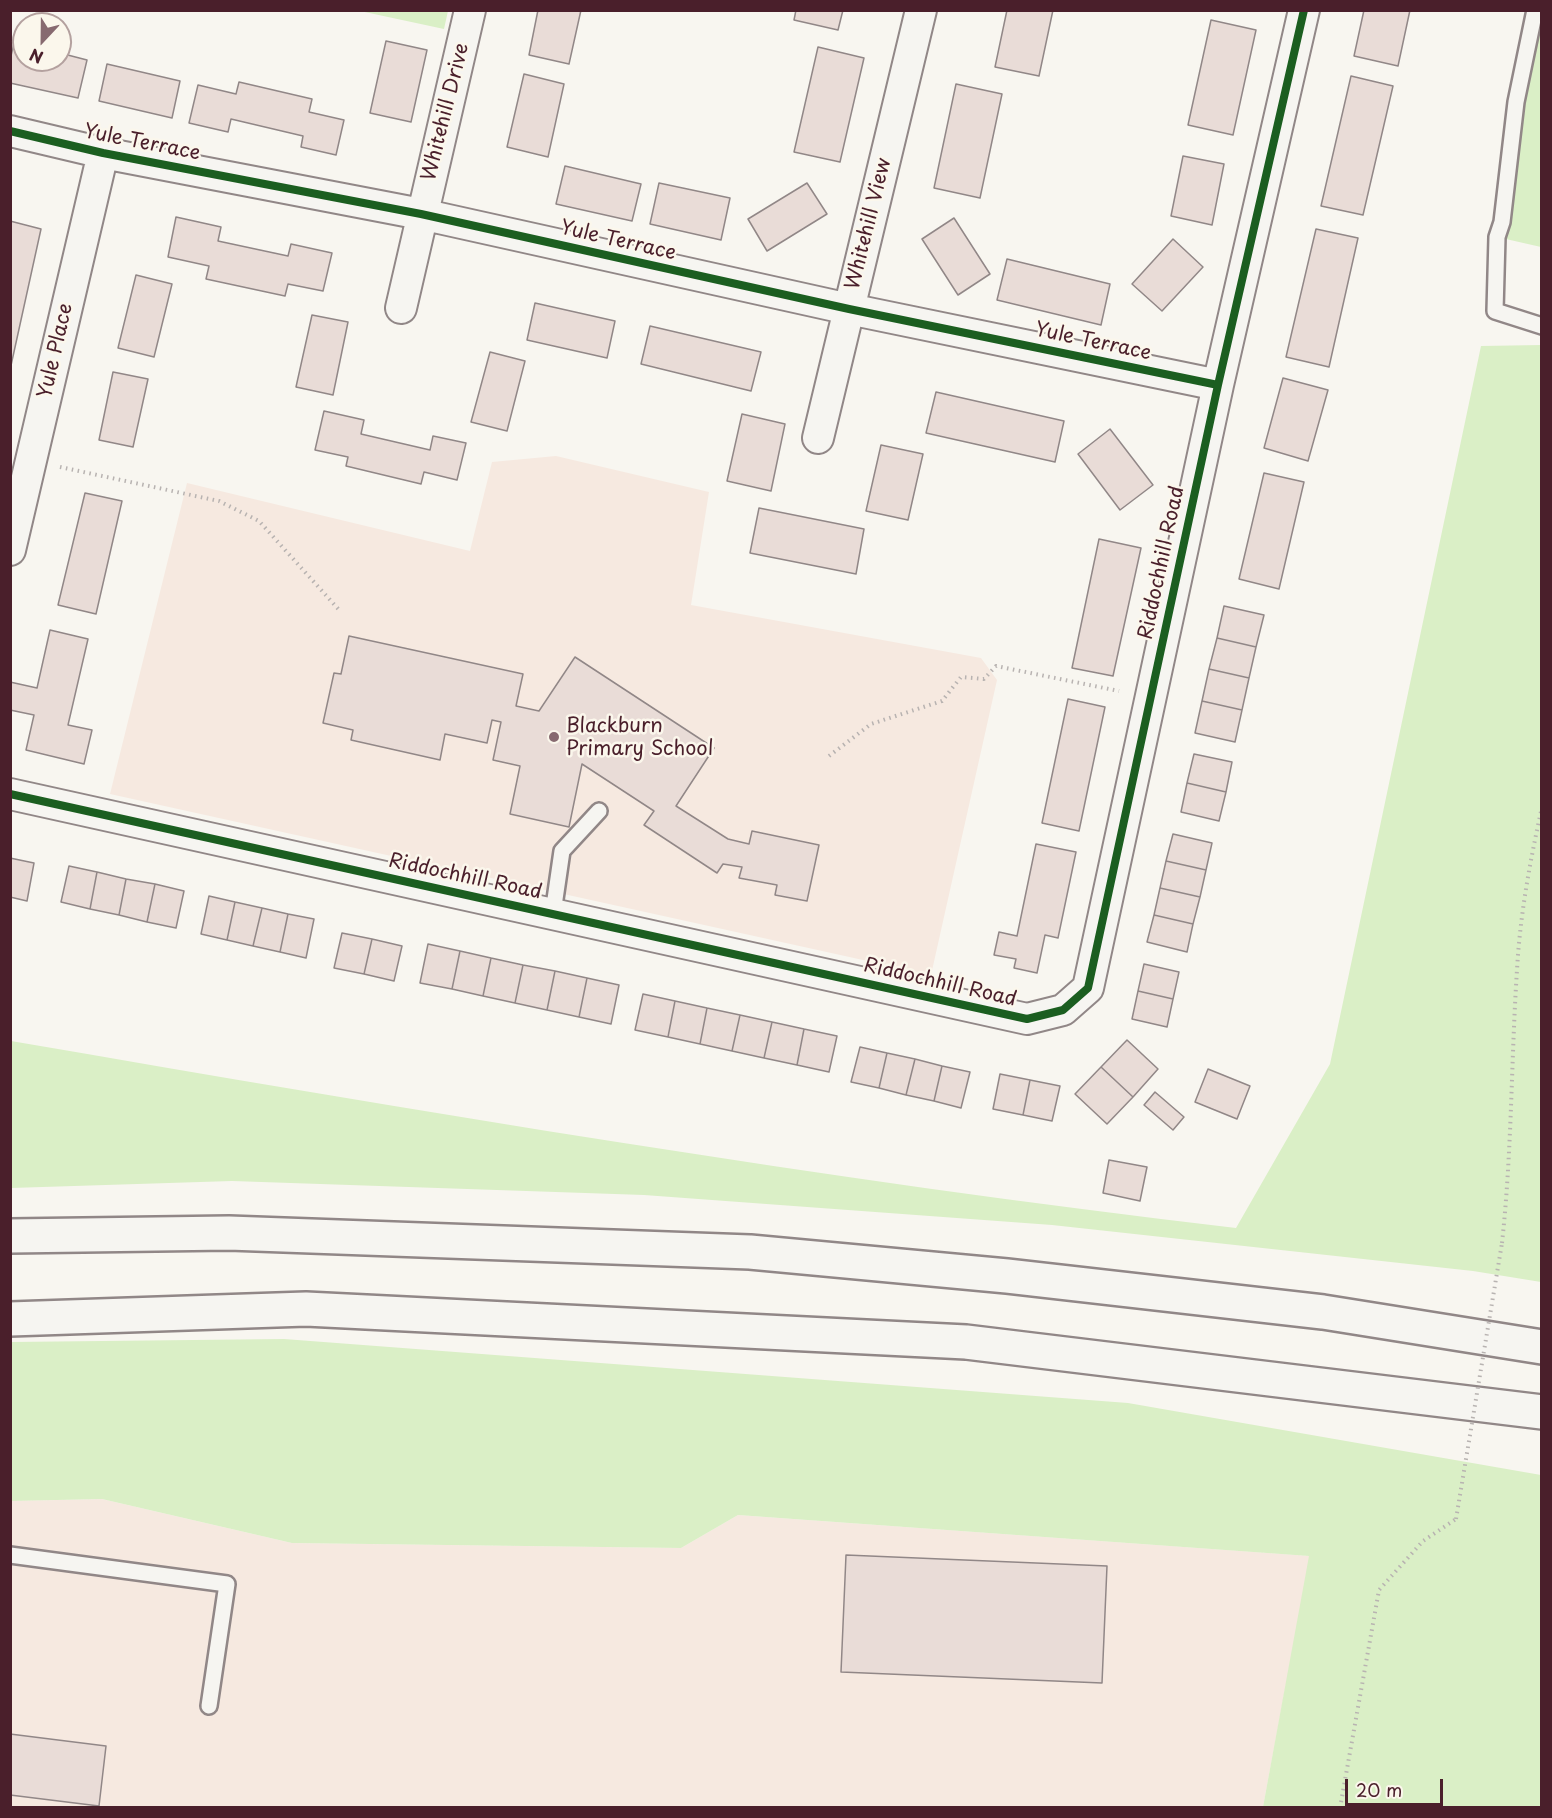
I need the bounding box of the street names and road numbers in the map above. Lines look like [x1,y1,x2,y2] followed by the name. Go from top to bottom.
[417,41,475,183] street label: Whitehill Drive
[82,120,202,166] street label: Yule Terrace
[841,156,897,292] street label: Whitehill View
[558,216,678,266] street label: Yule Terrace
[33,301,79,401] street label: Yule Place
[1033,318,1153,366] street label: Yule Terrace
[1134,484,1190,642] street label: Riddochhill Road
[386,849,544,905] street label: Riddochhill Road
[861,954,1019,1012] street label: Riddochhill Road

